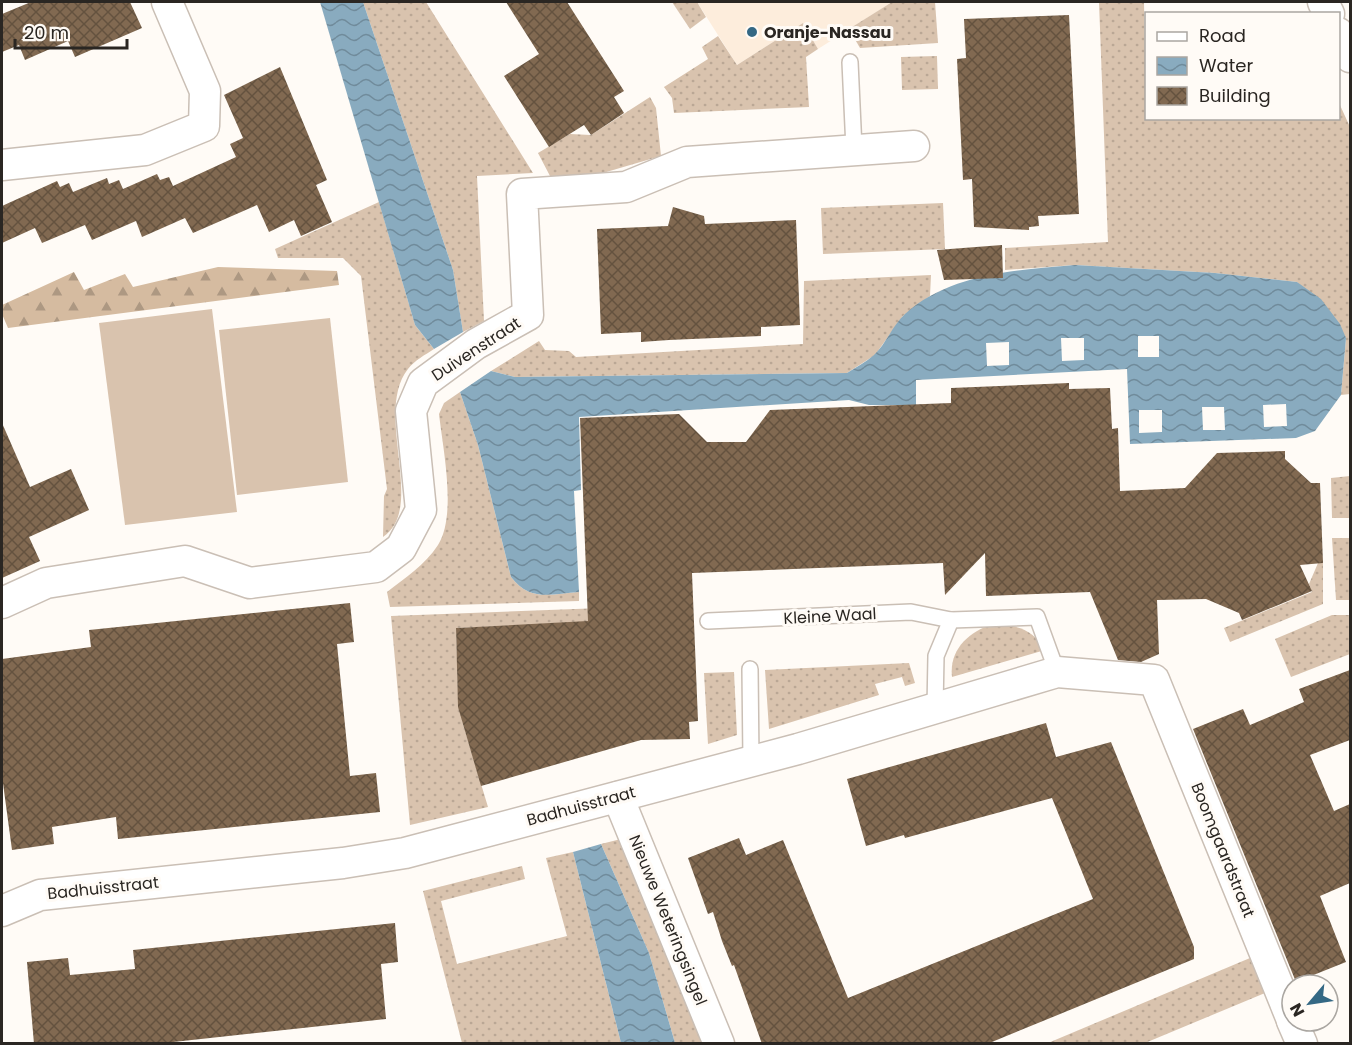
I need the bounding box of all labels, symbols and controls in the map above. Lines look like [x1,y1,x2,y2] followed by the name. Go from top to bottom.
[15,12,128,50] scale bar
[1145,12,1340,120] legend
[24,20,69,45] text: 20 m
[764,21,891,44] place label: Oranje-Nassau
[1199,23,1246,48] text: Road
[745,25,759,39] marker: Oranje-Nassau
[1199,53,1253,78] text: Water
[1199,83,1271,108] text: Building
[427,311,525,386] street label: Duivenstraat
[783,602,877,630] street label: Kleine Waal
[1185,779,1261,921] street label: Boomgaardstraat
[524,780,638,832] street label: Badhuisstraat
[623,831,713,1009] street label: Nieuwe Weteringsingel
[46,871,160,905] street label: Badhuisstraat
[1280,973,1340,1033] north arrow
[1284,999,1310,1021] text: N

